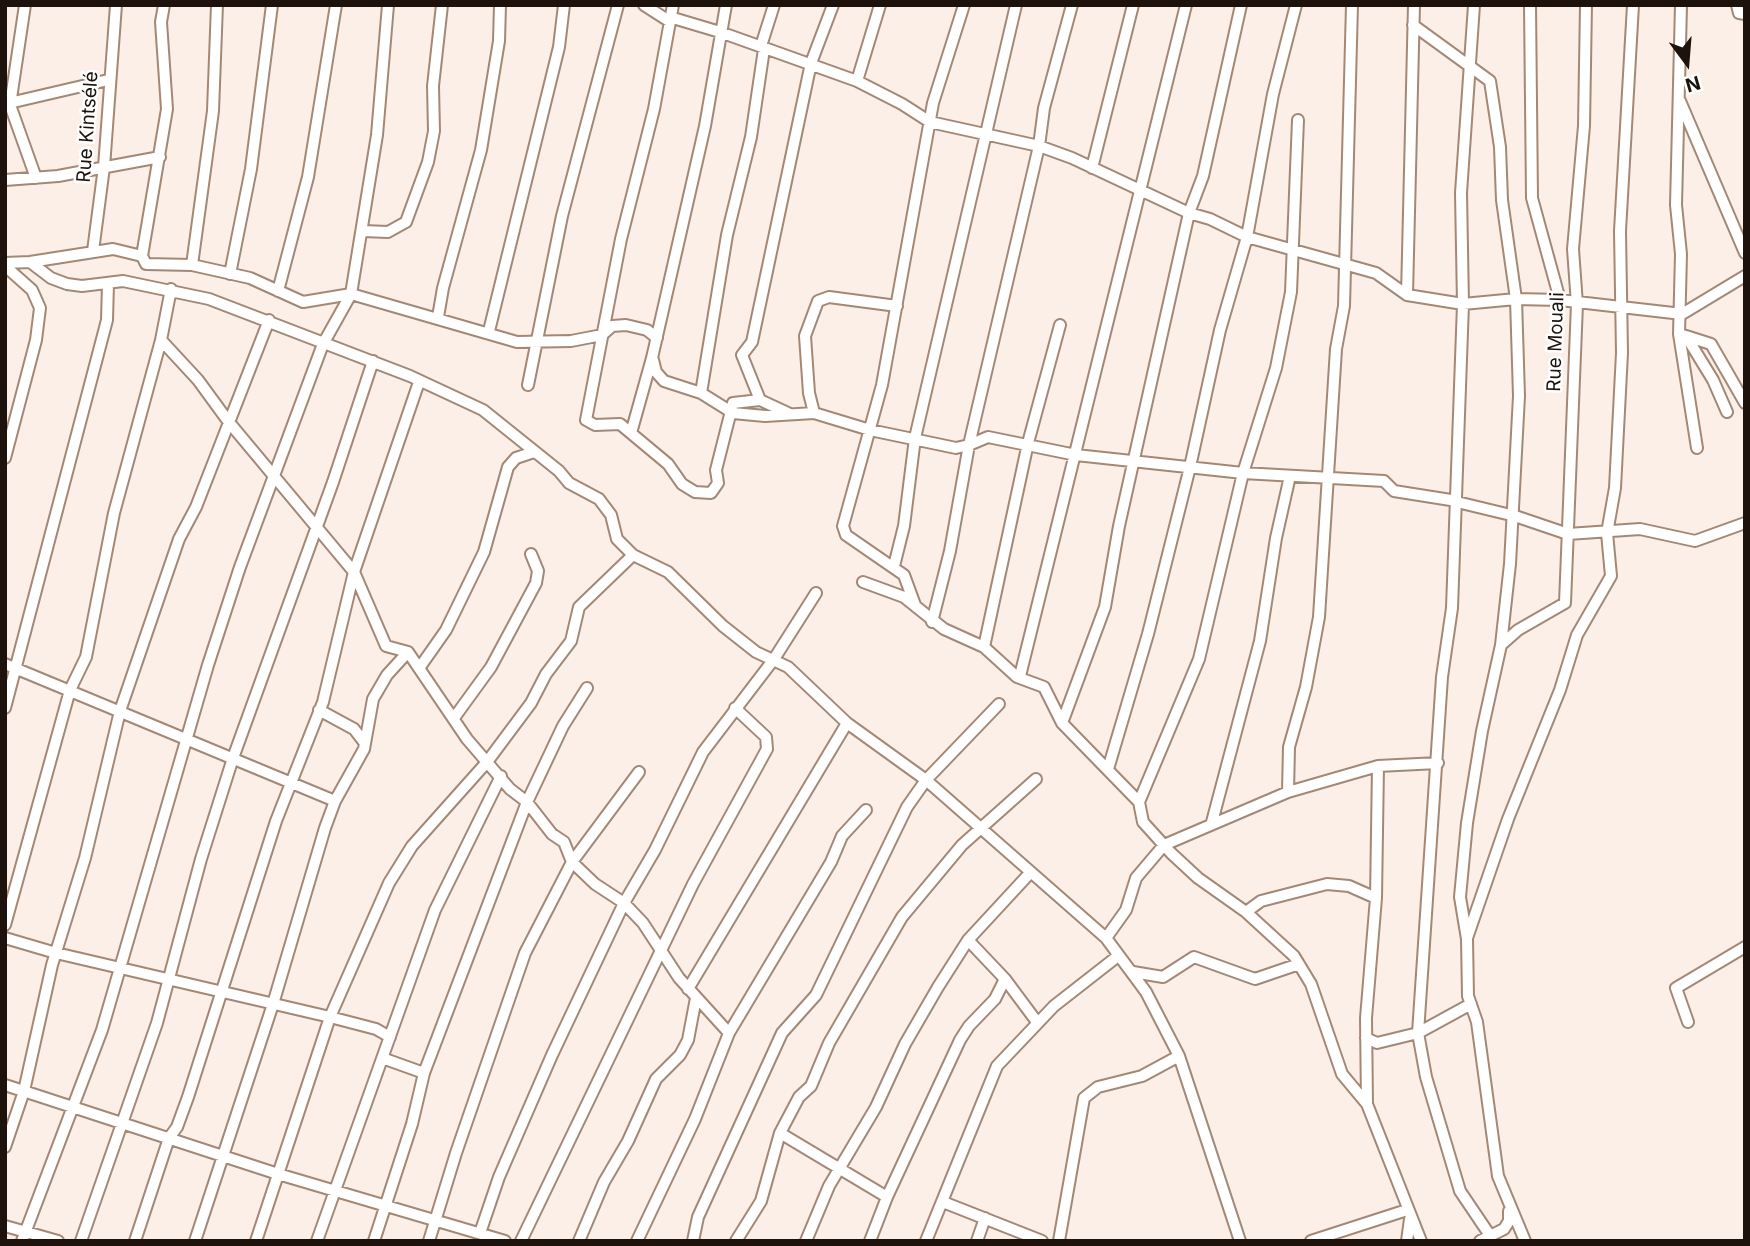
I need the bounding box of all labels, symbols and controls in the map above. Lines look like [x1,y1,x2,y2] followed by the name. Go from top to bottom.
[1652,28,1722,98] north arrow
[73,71,103,183] street label: Rue Kintsélé
[1683,71,1703,97] text: N
[1543,292,1569,392] street label: Rue Mouali

